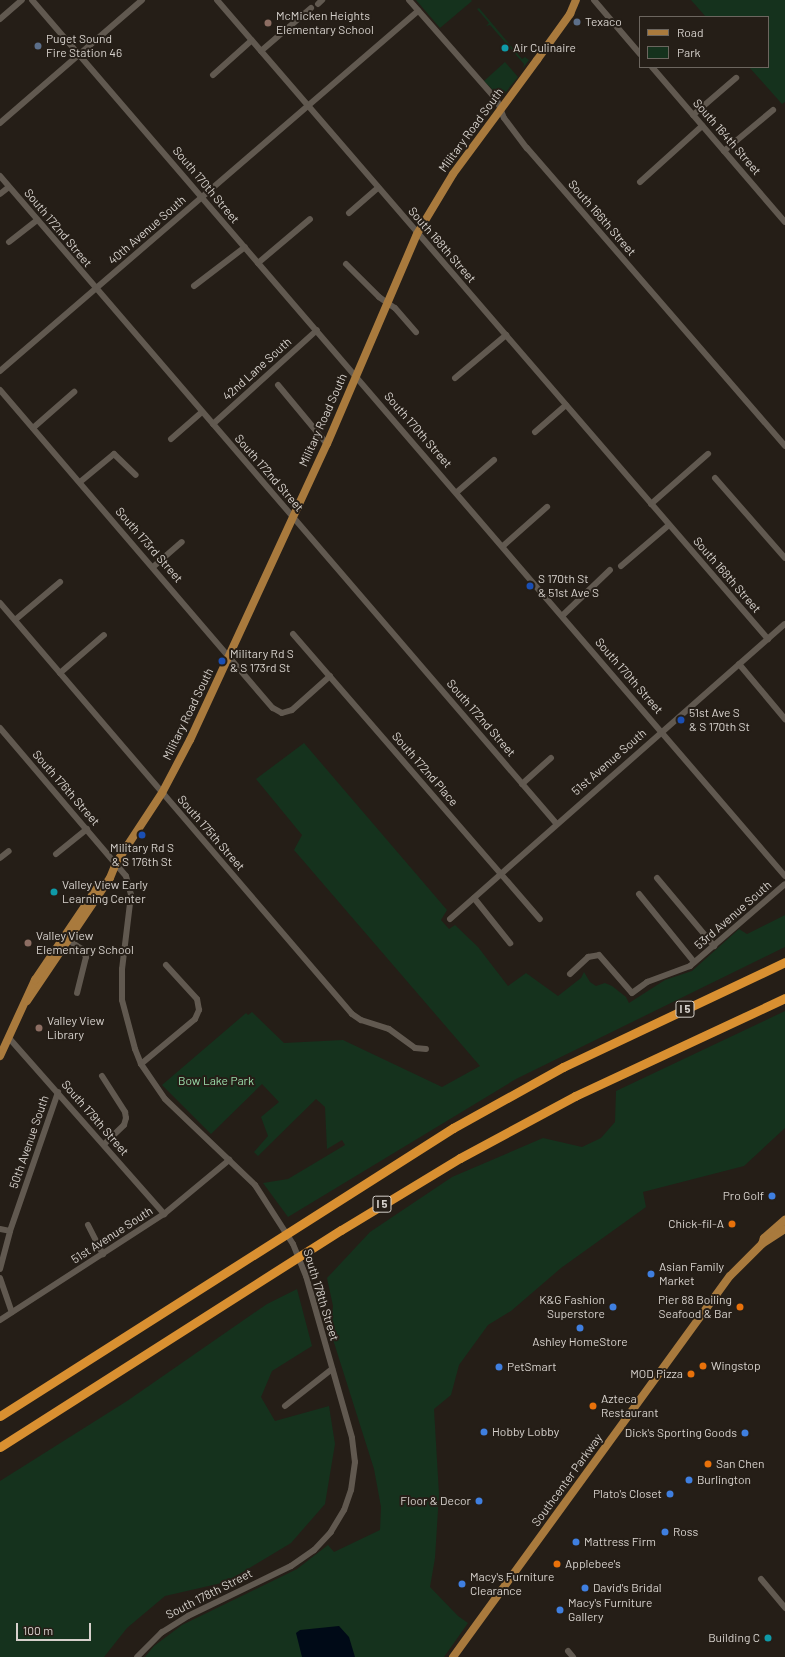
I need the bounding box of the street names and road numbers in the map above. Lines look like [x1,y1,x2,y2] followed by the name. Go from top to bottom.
[436,85,506,175] street label: Military Road South
[690,96,764,178] street label: South 164th Street
[170,144,242,226] street label: South 170th Street
[565,177,639,259] street label: South 166th Street
[21,186,95,270] street label: South 172nd Street
[105,192,189,268] street label: 40th Avenue South
[405,204,479,286] street label: South 168th Street
[220,334,294,404] street label: 42nd Lane South
[296,371,350,469] street label: Military Road South
[381,389,455,471] street label: South 170th Street
[232,431,306,515] street label: South 172nd Street
[112,504,186,586] street label: South 173rd Street
[690,534,764,616] street label: South 168th Street
[592,635,666,717] street label: South 170th Street
[160,666,216,762] street label: Military Road South
[444,676,518,760] street label: South 172nd Street
[569,726,649,798] street label: 51st Avenue South
[389,729,461,809] street label: South 172nd Place
[29,747,103,829] street label: South 176th Street
[174,792,248,874] street label: South 175th Street
[692,878,774,952] street label: 53rd Avenue South
[675,1000,695,1018] road number: I 5
[58,1077,132,1159] street label: South 179th Street
[6,1094,52,1190] street label: 50th Avenue South
[372,1195,392,1213] road number: I 5
[69,1203,155,1267] street label: 51st Avenue South
[300,1247,342,1343] street label: South 178th Street
[529,1431,605,1529] street label: Southcenter Parkway
[163,1566,255,1622] street label: South 178th Street

